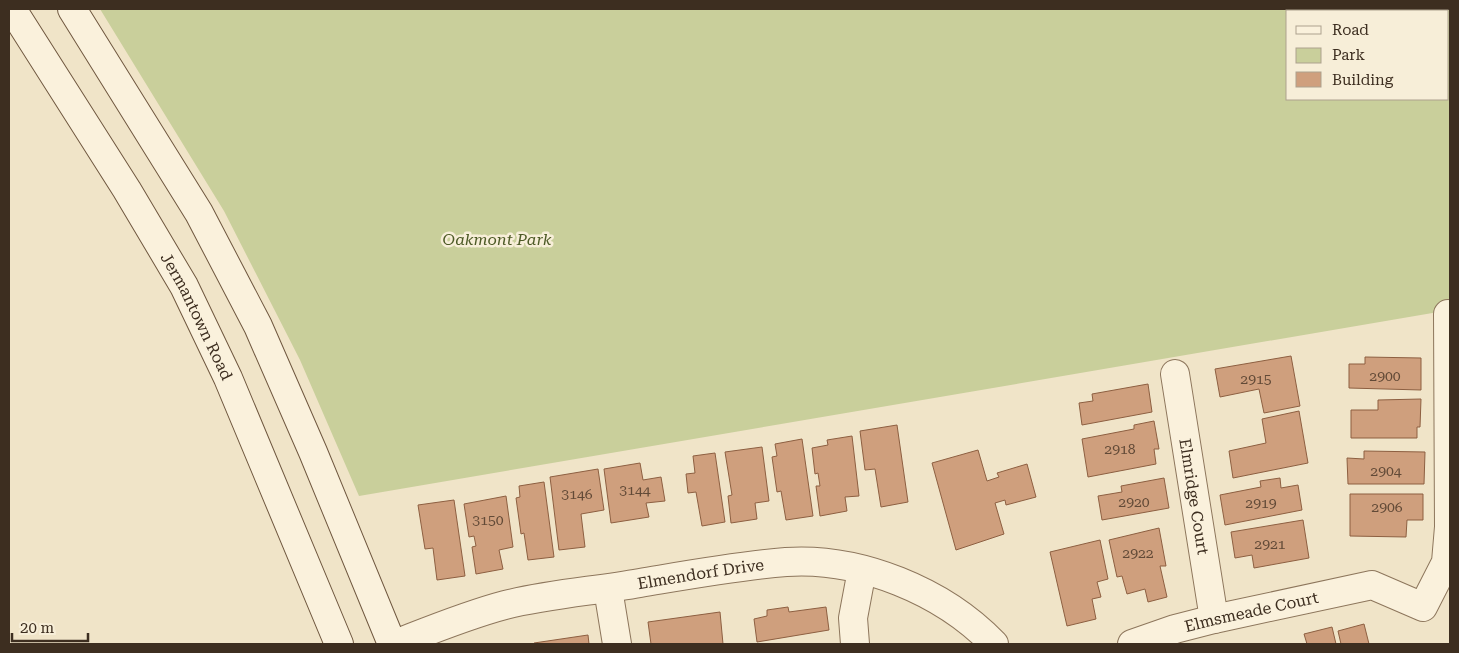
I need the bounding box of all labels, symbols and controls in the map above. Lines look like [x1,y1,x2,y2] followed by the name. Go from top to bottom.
[1286,10,1449,100] legend
[1332,21,1369,39] text: Road
[1332,46,1366,64] text: Park
[1332,71,1394,89] text: Building
[443,230,552,249] park label: Oakmont Park
[157,249,237,383] street label: Jermantown Road
[1369,368,1401,384] house number: 2900
[1240,371,1272,387] house number: 2915
[1176,437,1213,556] street label: Elmridge Court
[1104,441,1136,457] house number: 2918
[1370,463,1402,479] house number: 2904
[619,482,651,498] house number: 3144
[561,486,593,502] house number: 3146
[1118,494,1150,510] house number: 2920
[1245,495,1277,511] house number: 2919
[1371,499,1403,515] house number: 2906
[472,512,504,528] house number: 3150
[1254,536,1286,552] house number: 2921
[1122,545,1154,561] house number: 2922
[636,555,765,593] street label: Elmendorf Drive
[1183,587,1320,636] street label: Elmsmeade Court
[12,610,89,642] scale bar
[20,619,55,637] text: 20 m

